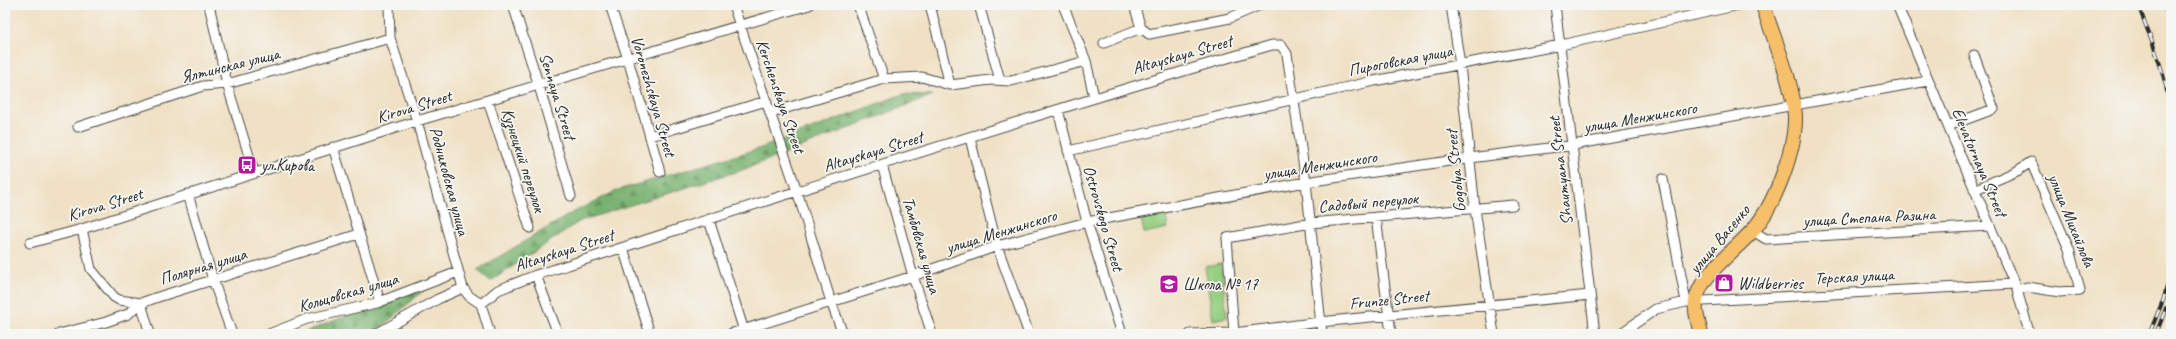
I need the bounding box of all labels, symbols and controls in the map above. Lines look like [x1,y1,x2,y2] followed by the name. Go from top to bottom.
[1130,30,1237,79] street label: Altayskaya Street
[626,33,681,161] street label: Voronezhskaya Street
[751,36,811,158] street label: Kerchenskaya Street
[1346,40,1455,81] street label: Пироговская улица
[179,43,284,88] street label: Ялтинская улица
[534,50,581,144] street label: Sennaya Street
[374,84,456,128] street label: Kirova Street
[1581,97,1699,138] street label: улица Менжинского
[496,105,551,217] street label: Кузнецкий переулок
[1947,105,2013,222] street label: Elevatornaya Street
[1543,113,1578,226] street label: Shaumyana Street
[425,125,474,239] street label: Родниковская улица
[821,126,928,177] street label: Altayskaya Street
[1440,126,1470,213] street label: Gogolya Street
[1261,146,1379,185] street label: улица Менжинского
[236,154,258,176] bus stop icon: ул.Кирова
[260,155,316,176] place label: ул.Кирова
[1078,163,1129,276] street label: Ostrovskogo Street
[2043,169,2100,271] street label: улица Михайлова
[65,182,147,226] street label: Kirova Street
[1317,188,1420,217] street label: Садовый переулок
[898,194,946,297] street label: Тамбовская улица
[1684,200,1755,279] street label: улица Васенко
[1801,203,1938,231] street label: улица Степана Разина
[942,204,1060,259] street label: улица Менжинского
[512,224,619,276] street label: Altayskaya Street
[157,243,251,290] street label: Полярная улица
[1814,264,1896,289] street label: Терская улица
[296,268,402,317] street label: Кольцовская улица
[1713,272,1735,294] shop icon: Wildberries
[1158,273,1180,295] school or university icon: Школа № 17
[1738,273,1805,294] place label: Wildberries
[1183,274,1259,295] place label: Школа № 17
[1348,285,1432,314] street label: Frunze Street

